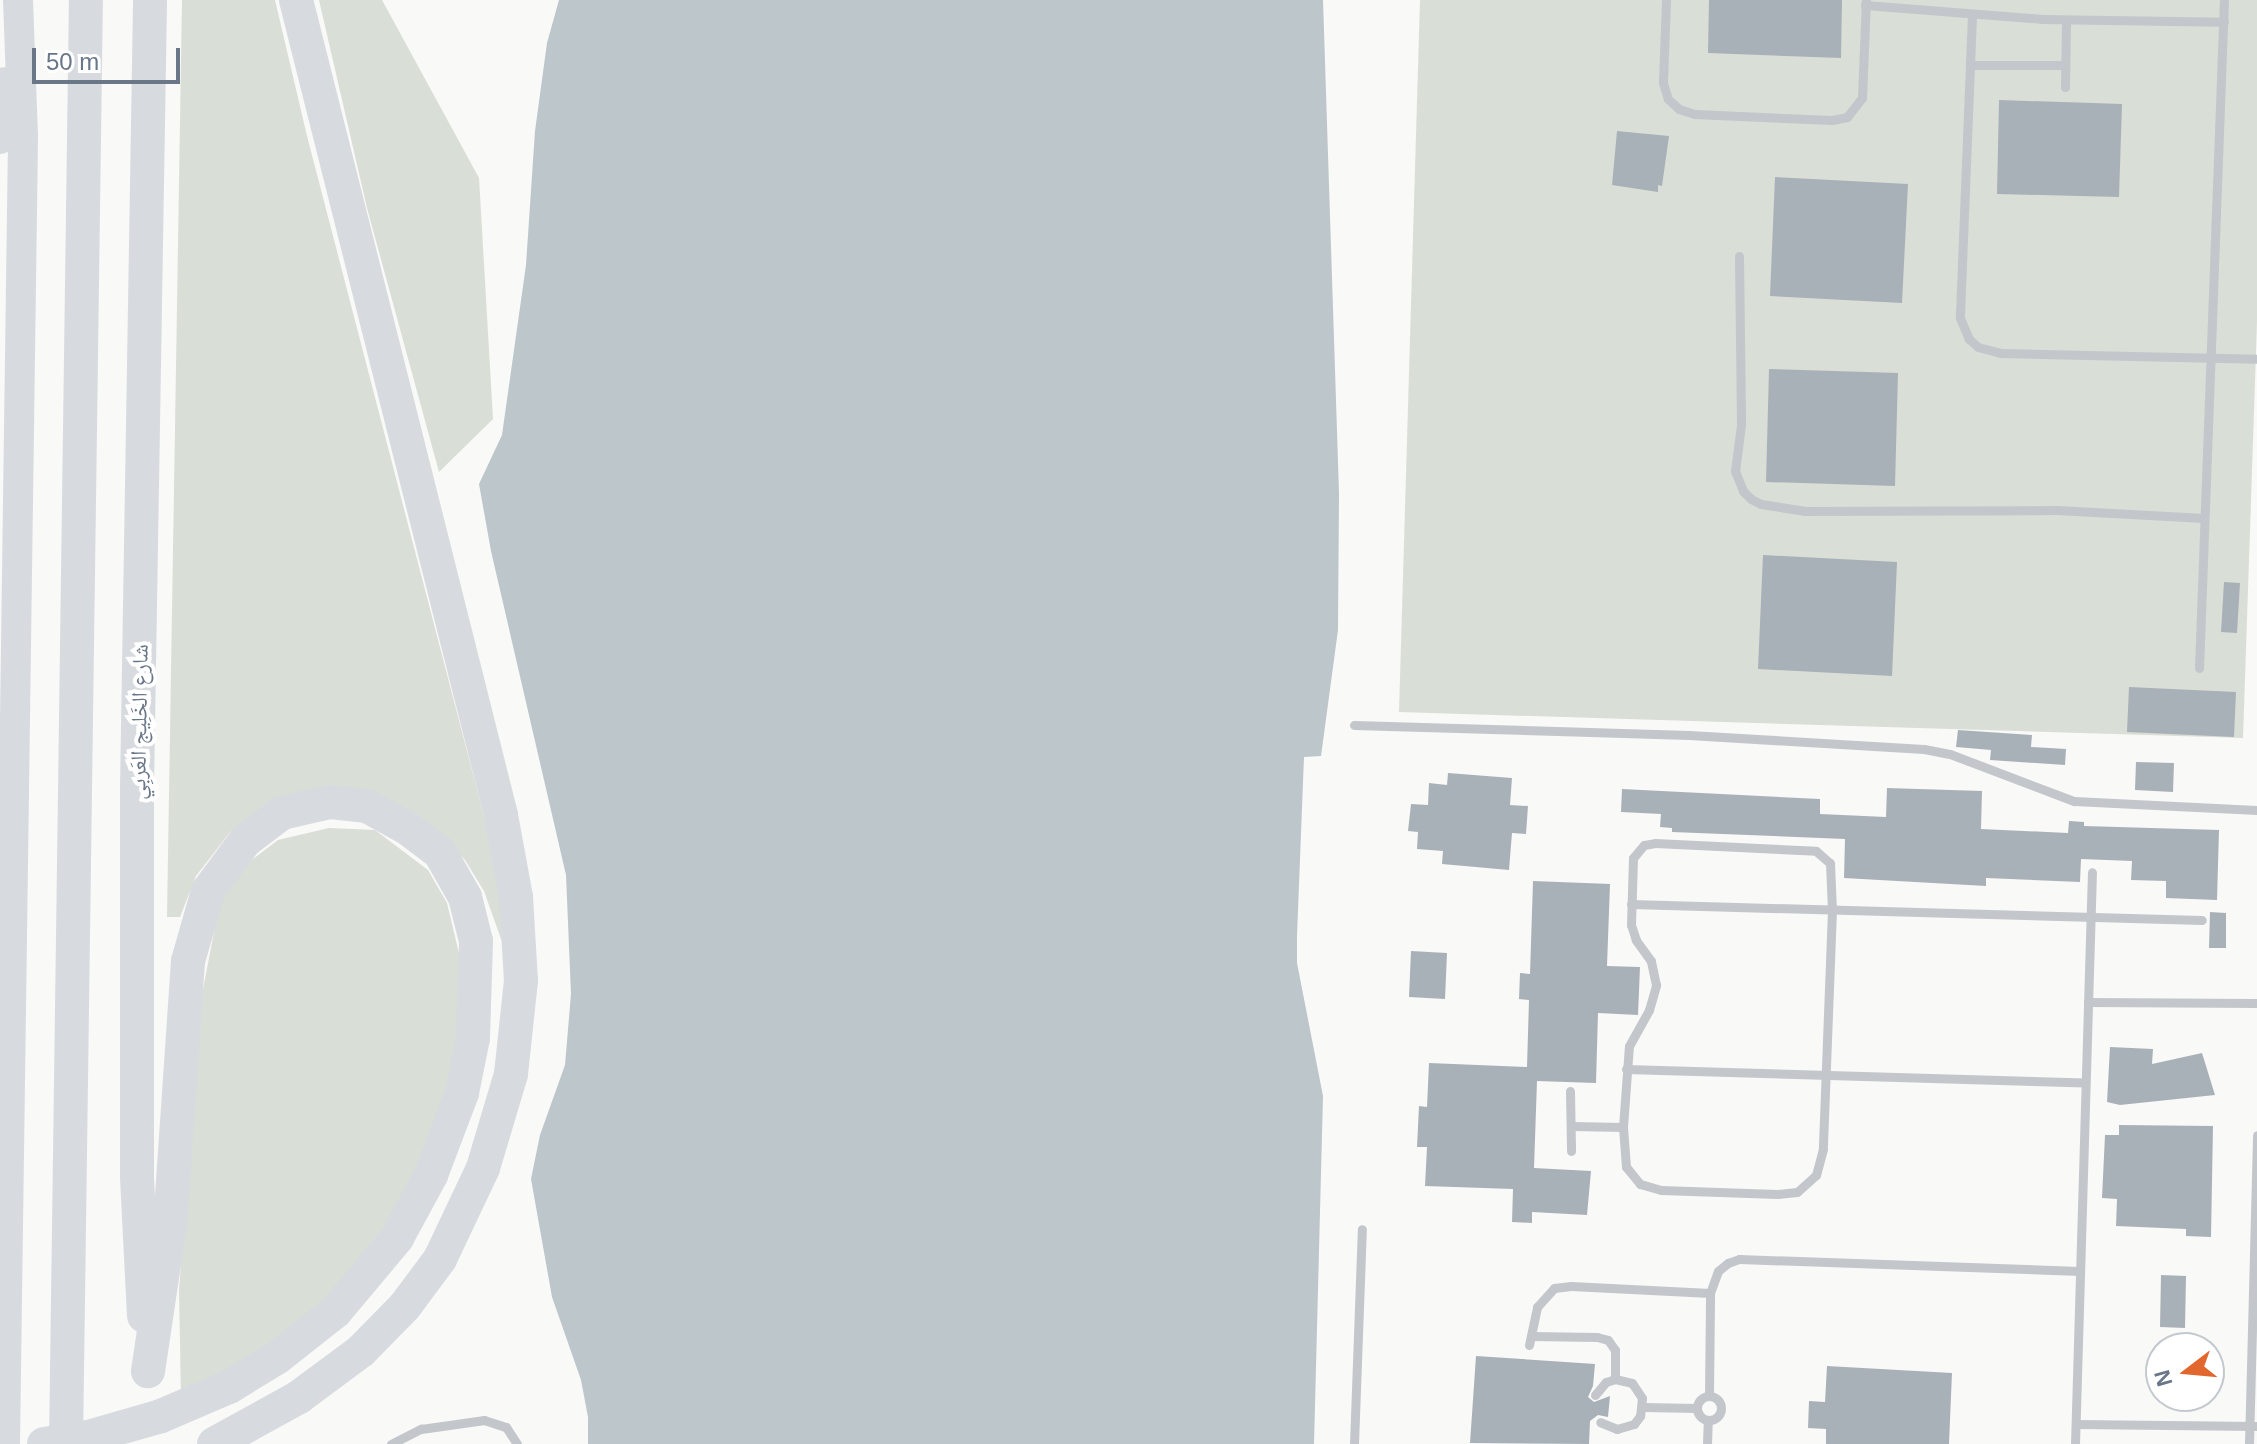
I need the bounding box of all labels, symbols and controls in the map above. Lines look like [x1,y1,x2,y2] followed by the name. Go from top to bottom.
[36,32,184,82] scale bar
[46,48,99,75] text: 50 m
[124,644,154,800] street label: شارع الخَلِيج العَربِي
[2145,1332,2225,1412] north arrow
[2149,1367,2178,1389] text: N

